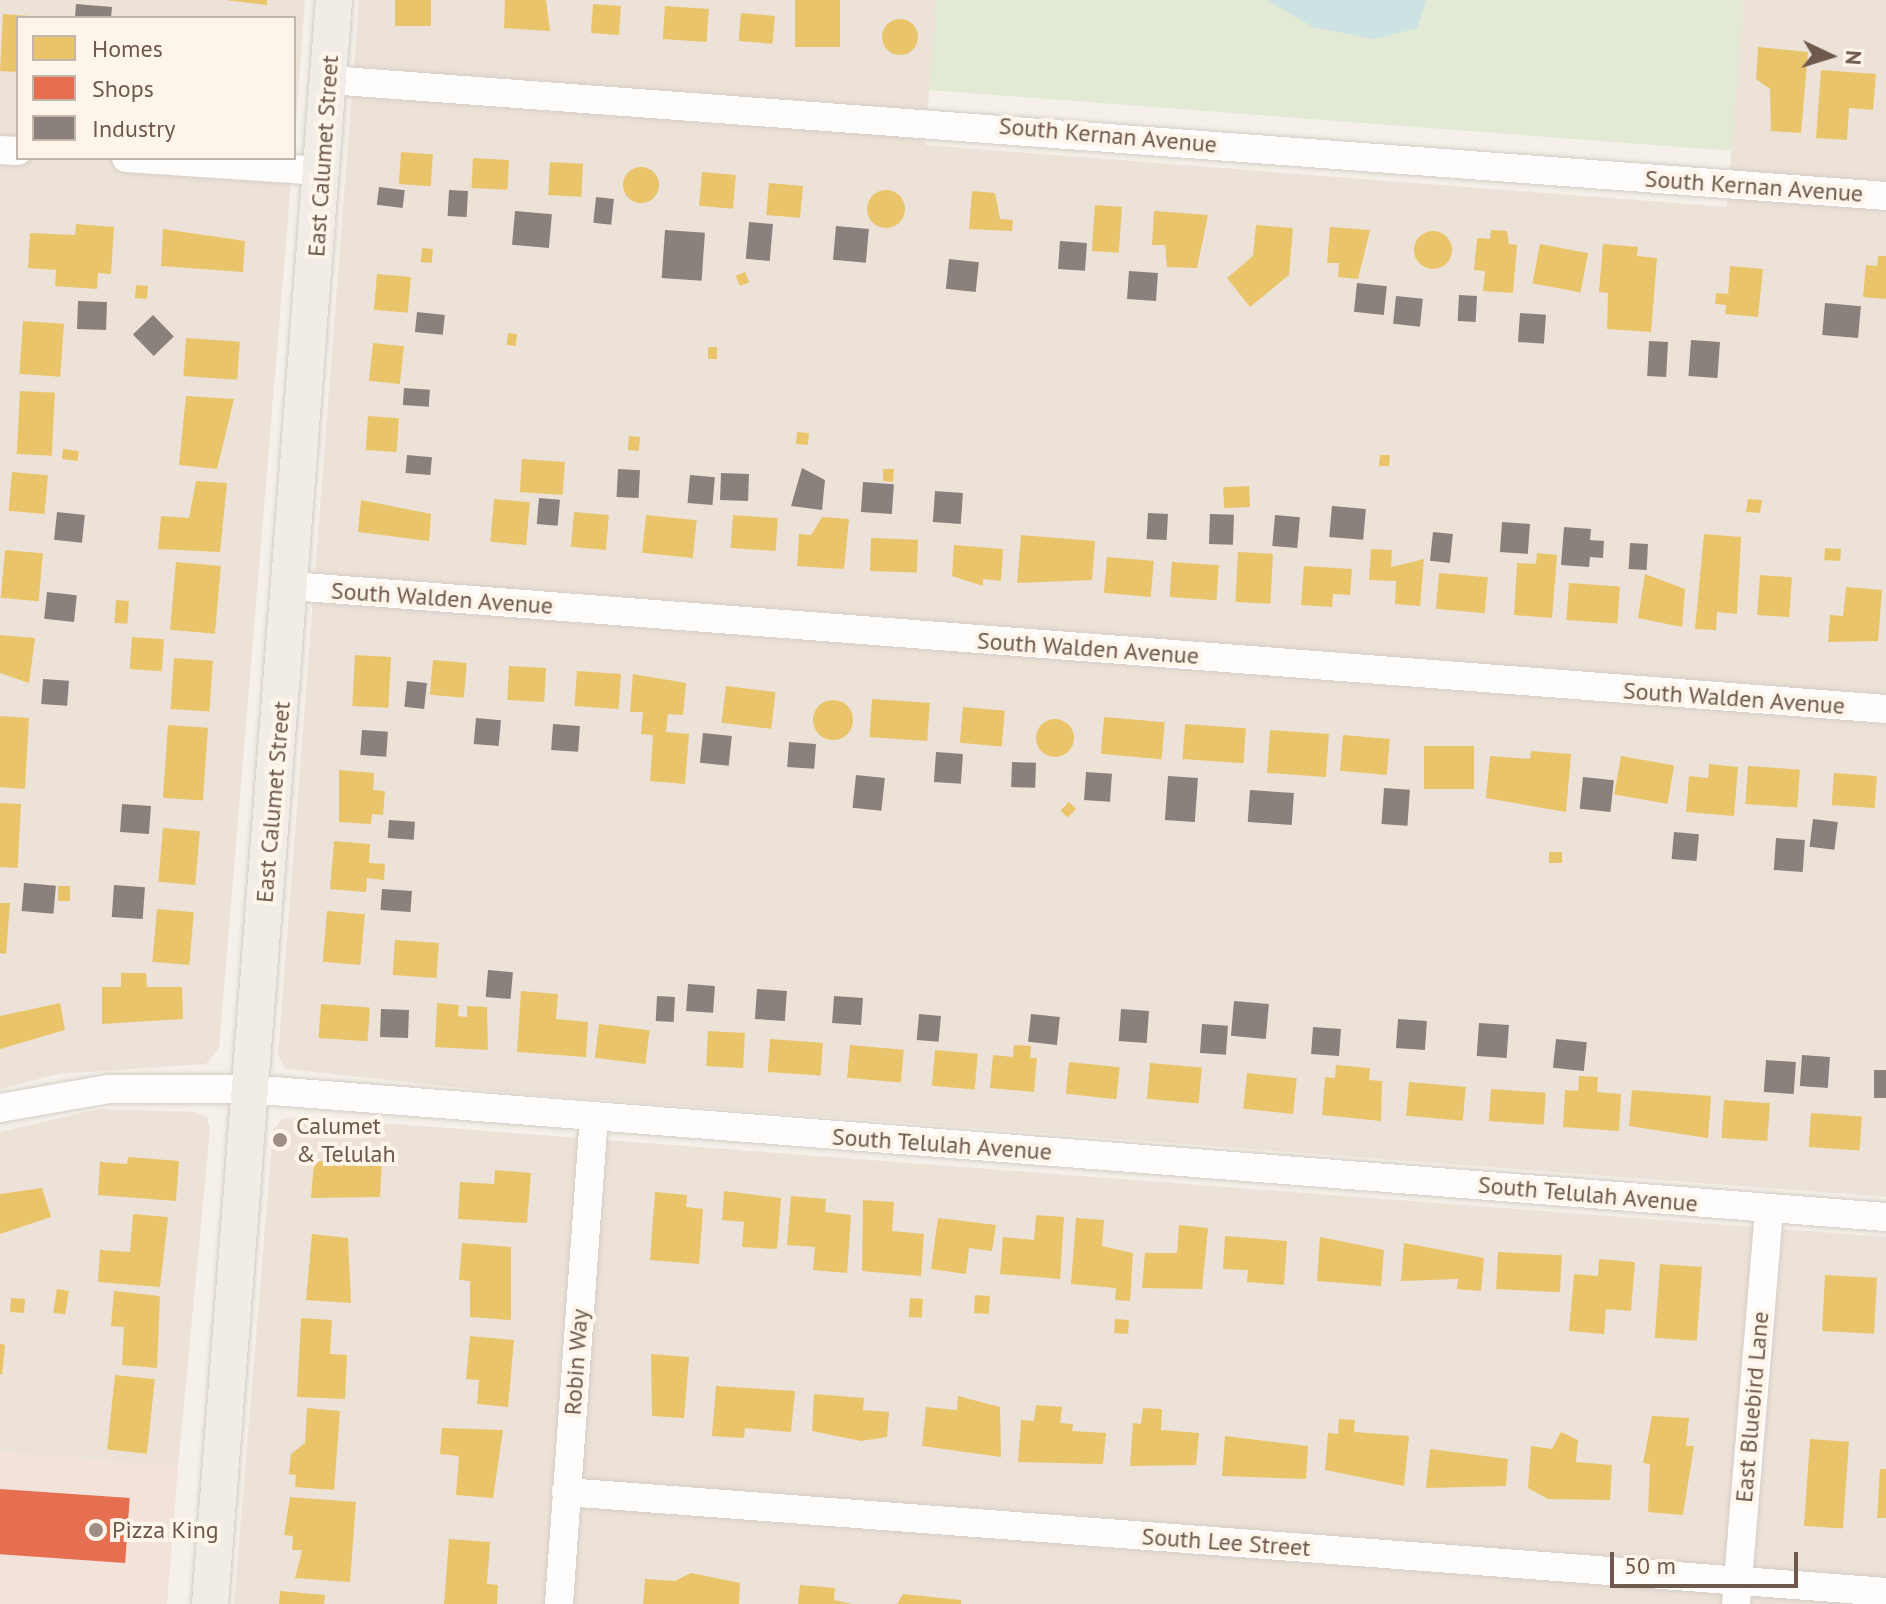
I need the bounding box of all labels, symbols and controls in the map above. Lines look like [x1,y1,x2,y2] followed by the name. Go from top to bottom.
[16,16,296,160] legend
[1790,16,1870,96] north arrow
[92,33,163,64] text: Homes
[1839,49,1868,66] text: N
[302,54,344,258] street label: East Calumet Street
[92,73,154,104] text: Shops
[997,111,1219,159] street label: South Kernan Avenue
[92,113,176,144] text: Industry
[1643,164,1865,208] street label: South Kernan Avenue
[329,576,555,620] street label: South Walden Avenue
[975,626,1201,670] street label: South Walden Avenue
[1621,676,1847,720] street label: South Walden Avenue
[250,700,296,904] street label: East Calumet Street
[296,1112,396,1168] place label: Calumet & Telulah
[830,1122,1054,1166] street label: South Telulah Avenue
[271,1131,289,1149] marker: Calumet & Telulah
[1476,1170,1700,1218] street label: South Telulah Avenue
[558,1308,594,1416] street label: Robin Way
[1729,1310,1775,1504] street label: East Bluebird Lane
[112,1516,219,1544] place label: Pizza King
[87,1521,105,1539] marker: Pizza King
[1141,1522,1311,1562] street label: South Lee Street
[1614,1536,1802,1586] scale bar
[1624,1550,1676,1581] text: 50 m

